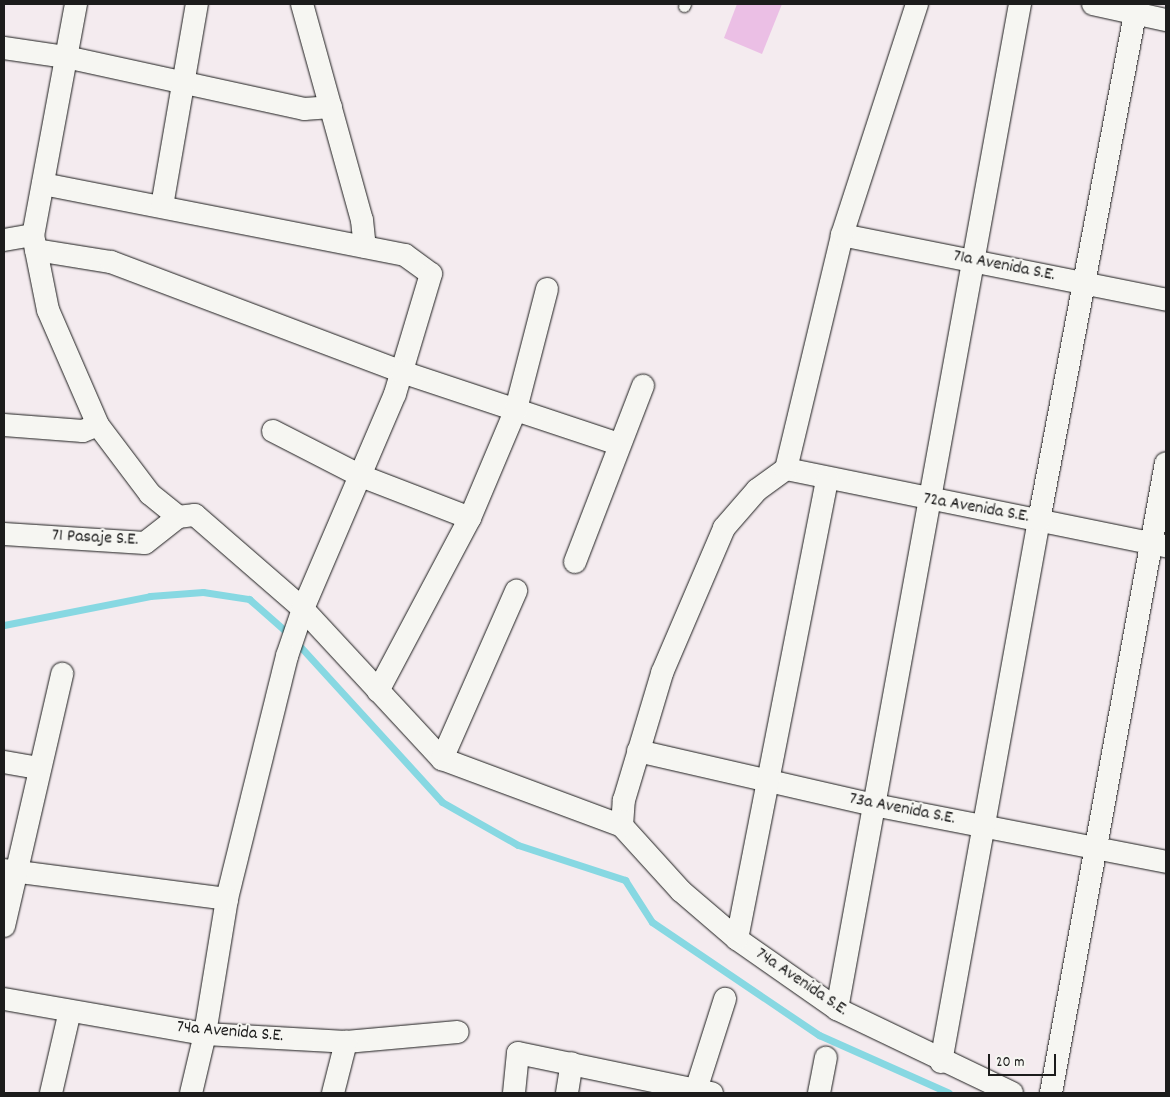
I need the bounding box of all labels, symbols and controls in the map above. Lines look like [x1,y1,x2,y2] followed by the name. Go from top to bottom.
[951,247,1057,287] street label: 71a Avenida S.E.
[921,489,1031,529] street label: 72a Avenida S.E.
[51,526,139,552] street label: 71 Pasaje S.E.
[847,789,957,831] street label: 73a Avenida S.E.
[751,944,851,1022] street label: 74a Avenida S.E.
[176,1018,284,1048] street label: 74a Avenida S.E.
[990,1044,1058,1076] scale bar
[996,1052,1024,1074] text: 20 m

